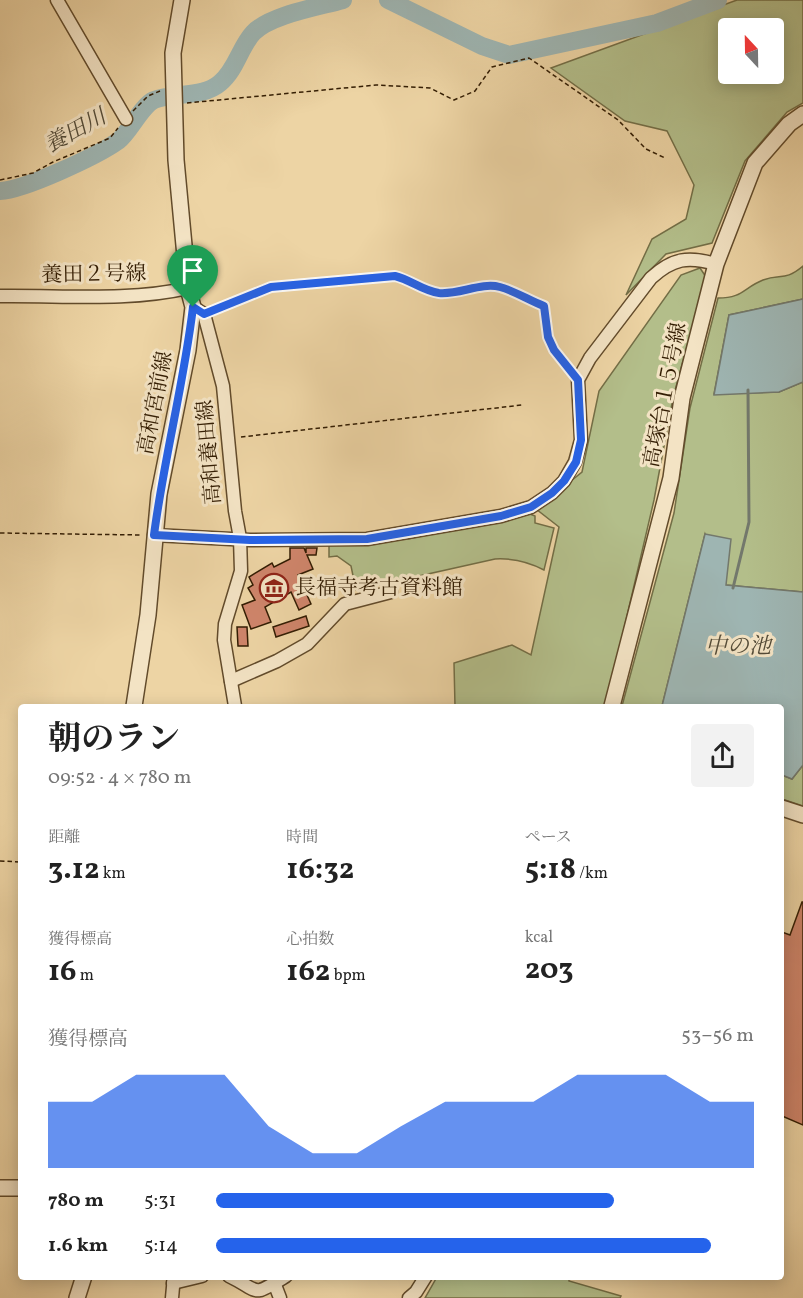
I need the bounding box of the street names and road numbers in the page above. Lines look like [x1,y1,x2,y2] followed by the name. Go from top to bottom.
[41,260,147,290] street label: 養田２号線
[638,320,694,470] street label: 高塚台１５号線
[132,349,180,457] street label: 高和宮前線
[191,398,229,506] street label: 高和養田線

